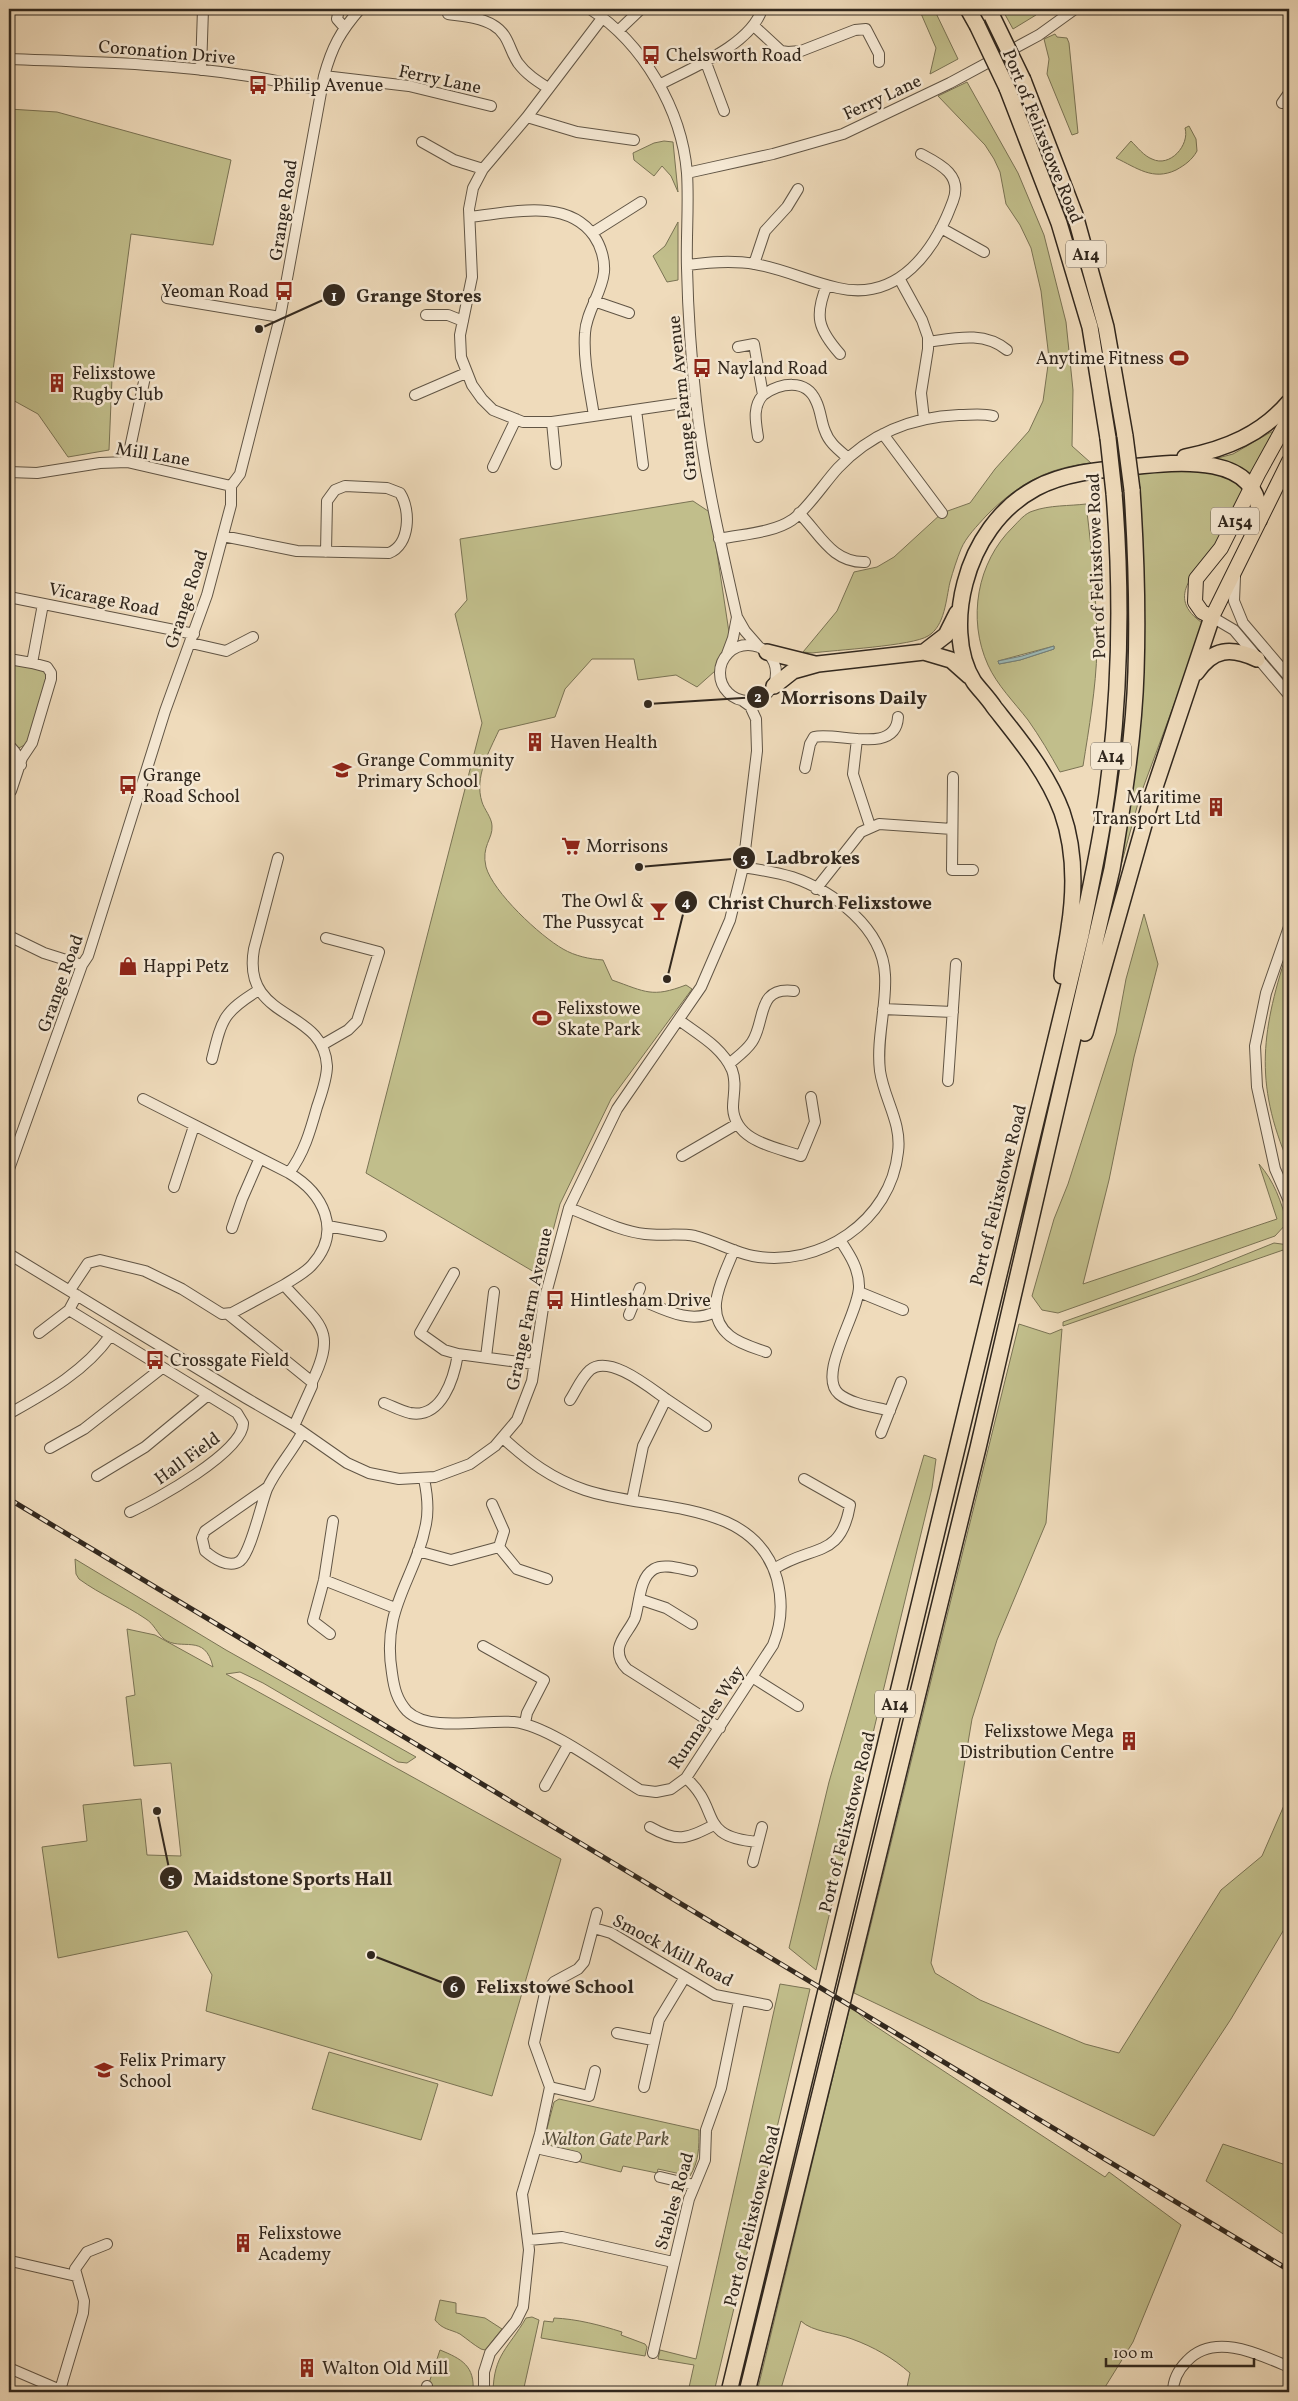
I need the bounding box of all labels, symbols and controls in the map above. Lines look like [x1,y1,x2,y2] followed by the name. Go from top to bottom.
[97,35,236,72] street label: Coronation Drive
[640,44,662,66] bus stop icon: Chelsworth Road
[666,44,802,69] place label: Chelsworth Road
[995,46,1088,227] street label: Port of Felixstowe Road
[396,60,483,101] street label: Ferry Lane
[839,69,926,127] street label: Ferry Lane
[247,74,269,96] bus stop icon: Philip Avenue
[273,74,383,99] place label: Philip Avenue
[264,158,305,263] street label: Grange Road
[1066,240,1106,268] road number: A14
[322,278,492,312] callout: Grange Stores
[161,280,269,305] place label: Yeoman Road
[273,280,295,302] bus stop icon: Yeoman Road
[356,284,482,310] text: Grange Stores
[331,287,337,308] text: 1
[662,314,705,482] street label: Grange Farm Avenue
[1036,347,1164,372] place label: Anytime Fitness
[1168,347,1190,369] sports icon: Anytime Fitness
[691,357,713,379] bus stop icon: Nayland Road
[717,357,828,382] place label: Nayland Road
[72,362,163,408] place label: Felixstowe Rugby Club
[46,372,68,394] building icon: Felixstowe Rugby Club
[114,437,192,474] street label: Mill Lane
[1082,473,1113,659] street label: Port of Felixstowe Road
[1211,508,1259,534] road number: A154
[160,547,215,652] street label: Grange Road
[46,577,161,623] street label: Vicarage Road
[745,680,937,714] callout: Morrisons Daily
[781,686,928,712] text: Morrisons Daily
[754,688,762,709] text: 2
[524,731,546,753] building icon: Haven Health
[550,731,658,756] place label: Haven Health
[1091,742,1131,769] road number: A14
[357,749,515,795] place label: Grange Community Primary School
[331,759,353,781] school or university icon: Grange Community Primary School
[143,764,240,810] place label: Grange Road School
[117,774,139,796] bus stop icon: Grange Road School
[1093,786,1201,832] place label: Maritime Transport Ltd
[1205,796,1227,818] building icon: Maritime Transport Ltd
[560,835,582,857] supermarket icon: Morrisons
[586,835,668,860] place label: Morrisons
[731,841,870,875] callout: Ladbrokes
[766,846,860,872] text: Ladbrokes
[740,849,748,870] text: 3
[673,885,942,919] callout: Christ Church Felixstowe
[543,890,644,936] place label: The Owl & The Pussycat
[708,891,932,917] text: Christ Church Felixstowe
[681,893,691,914] text: 4
[648,900,670,922] bar icon: The Owl & The Pussycat
[32,931,91,1036] street label: Grange Road
[117,955,139,977] shop icon: Happi Petz
[143,955,229,980] place label: Happi Petz
[557,997,641,1043] place label: Felixstowe Skate Park
[531,1007,553,1029] sports icon: Felixstowe Skate Park
[965,1102,1034,1289] street label: Port of Felixstowe Road
[501,1226,560,1393] street label: Grange Farm Avenue
[544,1289,566,1311] bus stop icon: Hintlesham Drive
[570,1289,711,1314] place label: Hintlesham Drive
[144,1349,166,1371] bus stop icon: Crossgate Field
[170,1349,289,1374] place label: Crossgate Field
[150,1427,226,1492] street label: Hall Field
[663,1661,751,1775] street label: Runnacles Way
[875,1690,915,1718] road number: A14
[959,1720,1114,1766] place label: Felixstowe Mega Distribution Centre
[814,1729,883,1916] street label: Port of Felixstowe Road
[1118,1730,1140,1752] building icon: Felixstowe Mega Distribution Centre
[158,1861,402,1895] callout: Maidstone Sports Hall
[193,1867,393,1893] text: Maidstone Sports Hall
[167,1869,175,1890] text: 5
[607,1909,737,1994] street label: Smock Mill Road
[441,1970,644,2004] callout: Felixstowe School
[476,1975,634,2001] text: Felixstowe School
[450,1978,458,1999] text: 6
[119,2049,226,2095] place label: Felix Primary School
[93,2059,115,2081] school or university icon: Felix Primary School
[719,2123,788,2310] street label: Port of Felixstowe Road
[543,2128,669,2153] park label: Walton Gate Park
[650,2150,701,2253] street label: Stables Road
[258,2222,341,2268] place label: Felixstowe Academy
[232,2232,254,2254] building icon: Felixstowe Academy
[1106,2336,1253,2368] scale bar
[1113,2344,1153,2365] text: 100 m
[296,2357,318,2379] building icon: Walton Old Mill
[322,2357,448,2382] place label: Walton Old Mill

